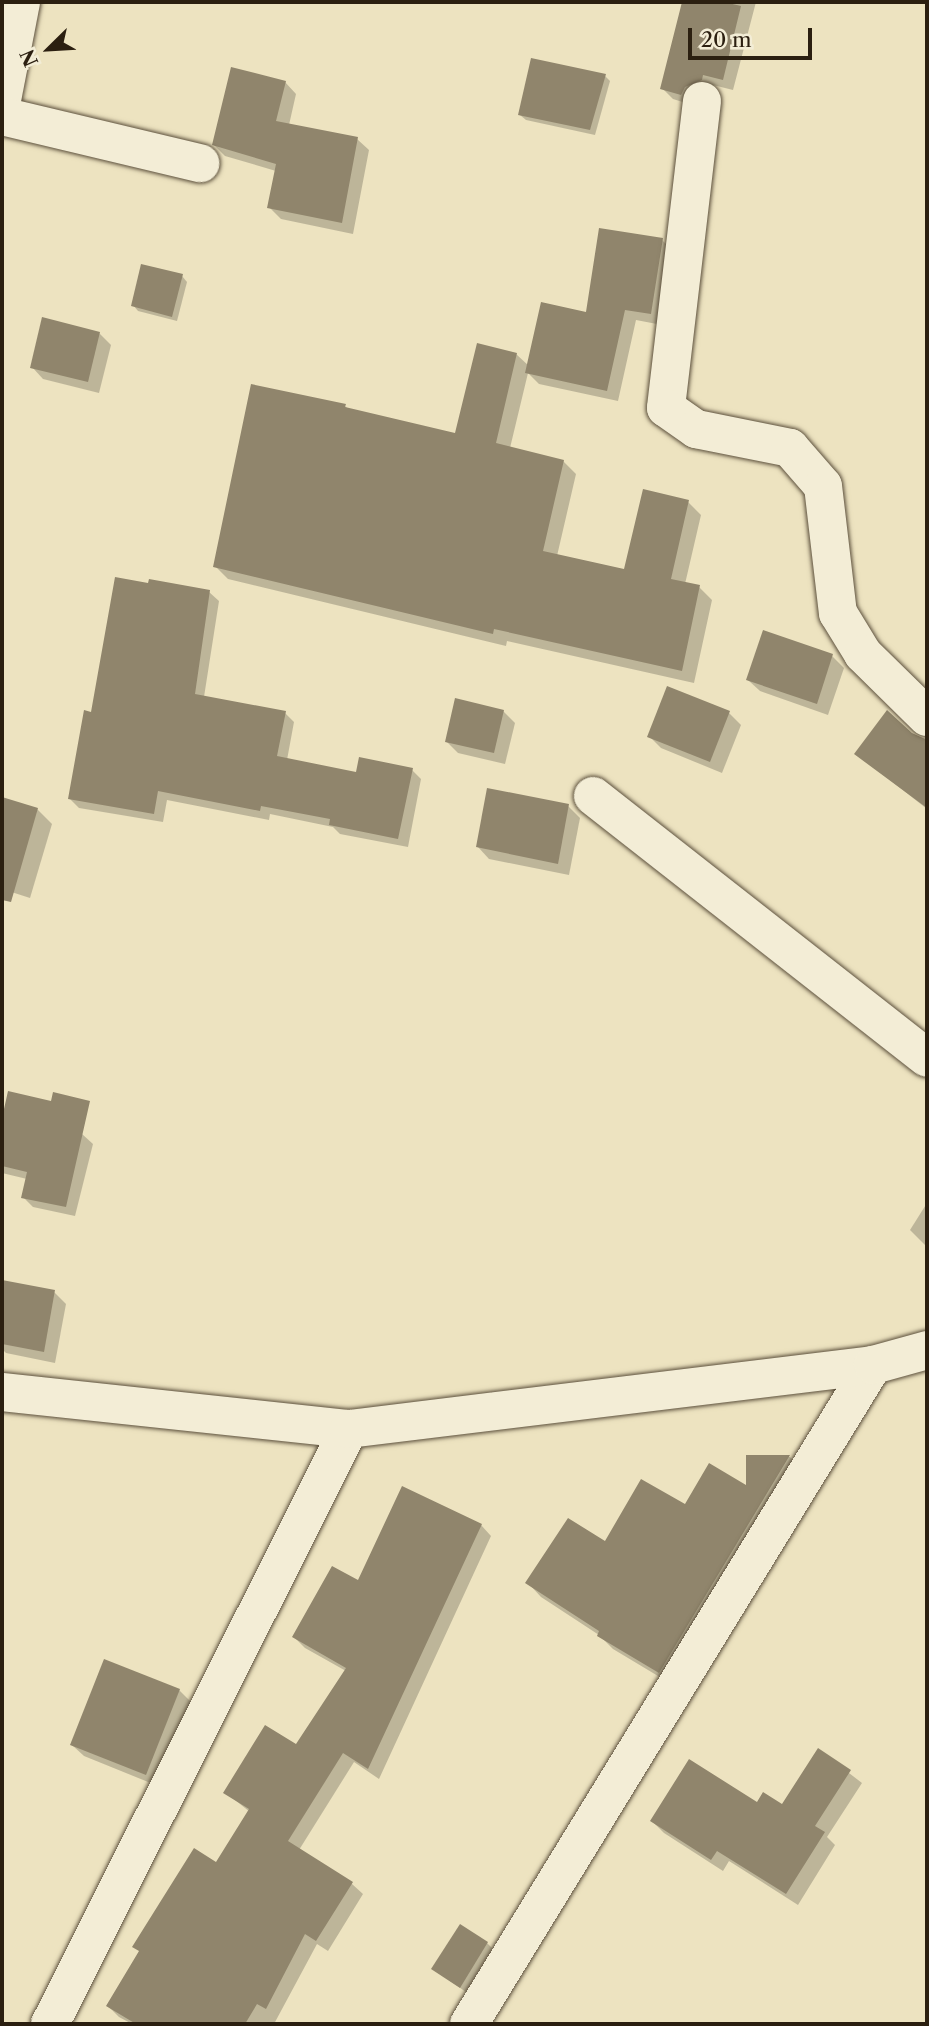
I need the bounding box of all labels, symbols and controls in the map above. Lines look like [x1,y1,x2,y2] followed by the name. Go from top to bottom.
[14,14,84,84] north arrow
[691,14,815,58] scale bar
[701,27,752,52] text: 20 m
[15,46,43,70] text: N

